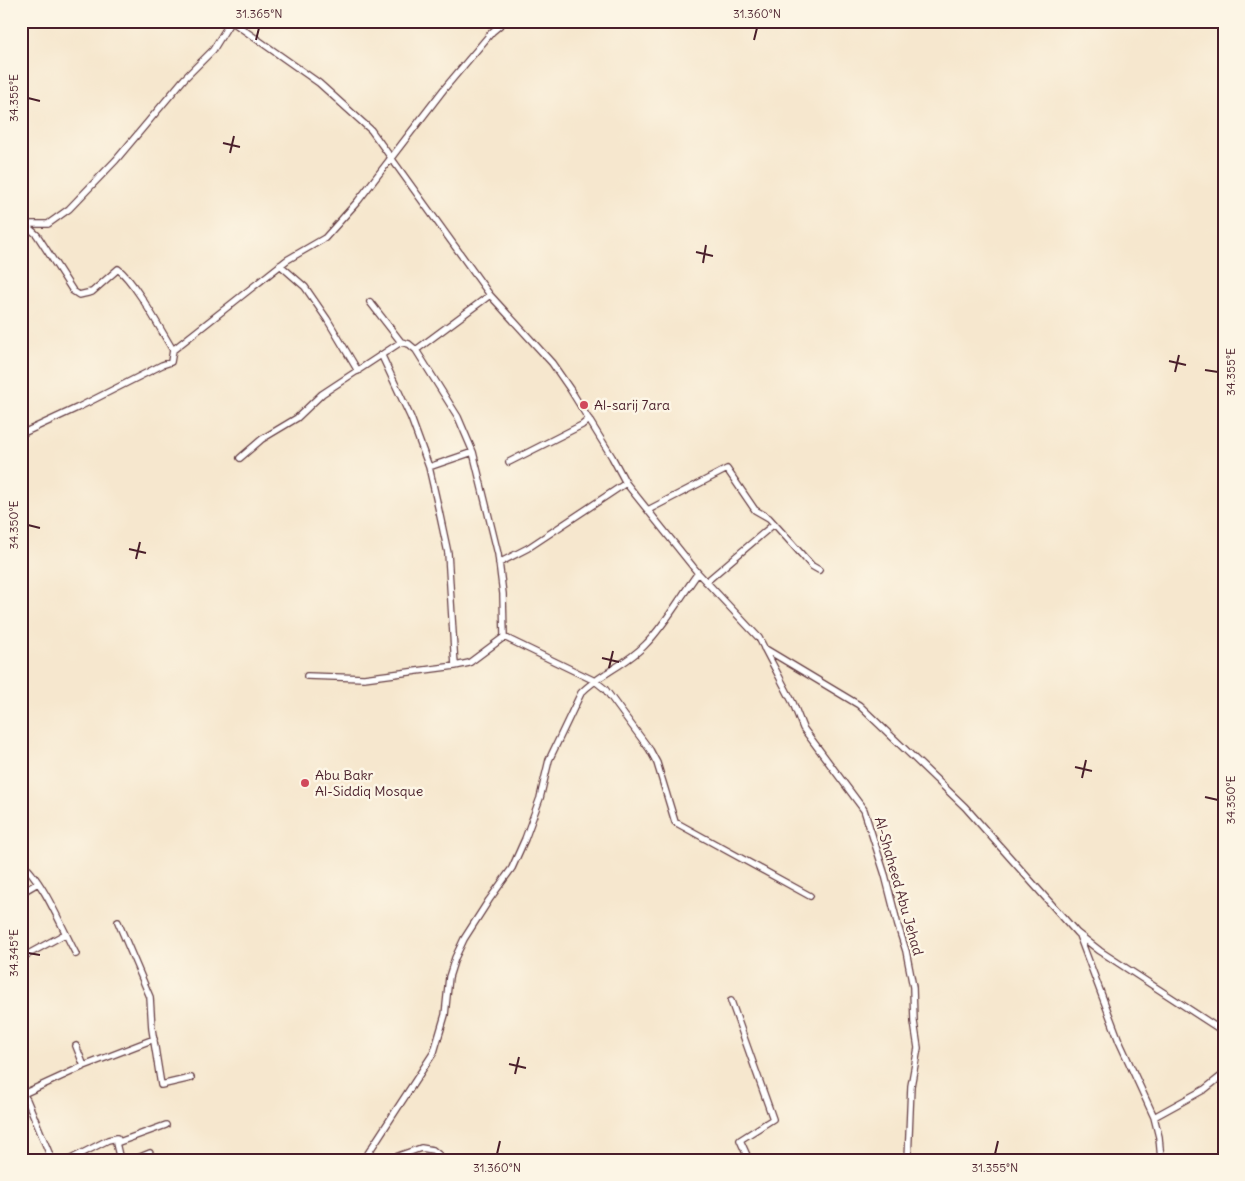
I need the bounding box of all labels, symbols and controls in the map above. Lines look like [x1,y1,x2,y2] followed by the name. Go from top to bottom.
[236,6,282,21] text: 31.365°N
[733,6,781,21] text: 31.360°N
[6,74,21,122] text: 34.355°E
[1223,348,1238,396] text: 34.355°E
[594,396,670,414] place label: Al-sarij 7ara
[578,399,590,411] marker: Al-sarij 7ara
[6,501,21,549] text: 34.350°E
[315,766,423,800] place label: Abu Bakr Al-Siddiq Mosque
[1223,776,1238,824] text: 34.350°E
[299,777,311,789] marker: Abu Bakr Al-Siddiq Mosque
[871,815,927,957] street label: Al-Shaheed Abu Jehad
[6,929,21,977] text: 34.345°E
[473,1160,521,1175] text: 31.360°N
[972,1160,1018,1175] text: 31.355°N

